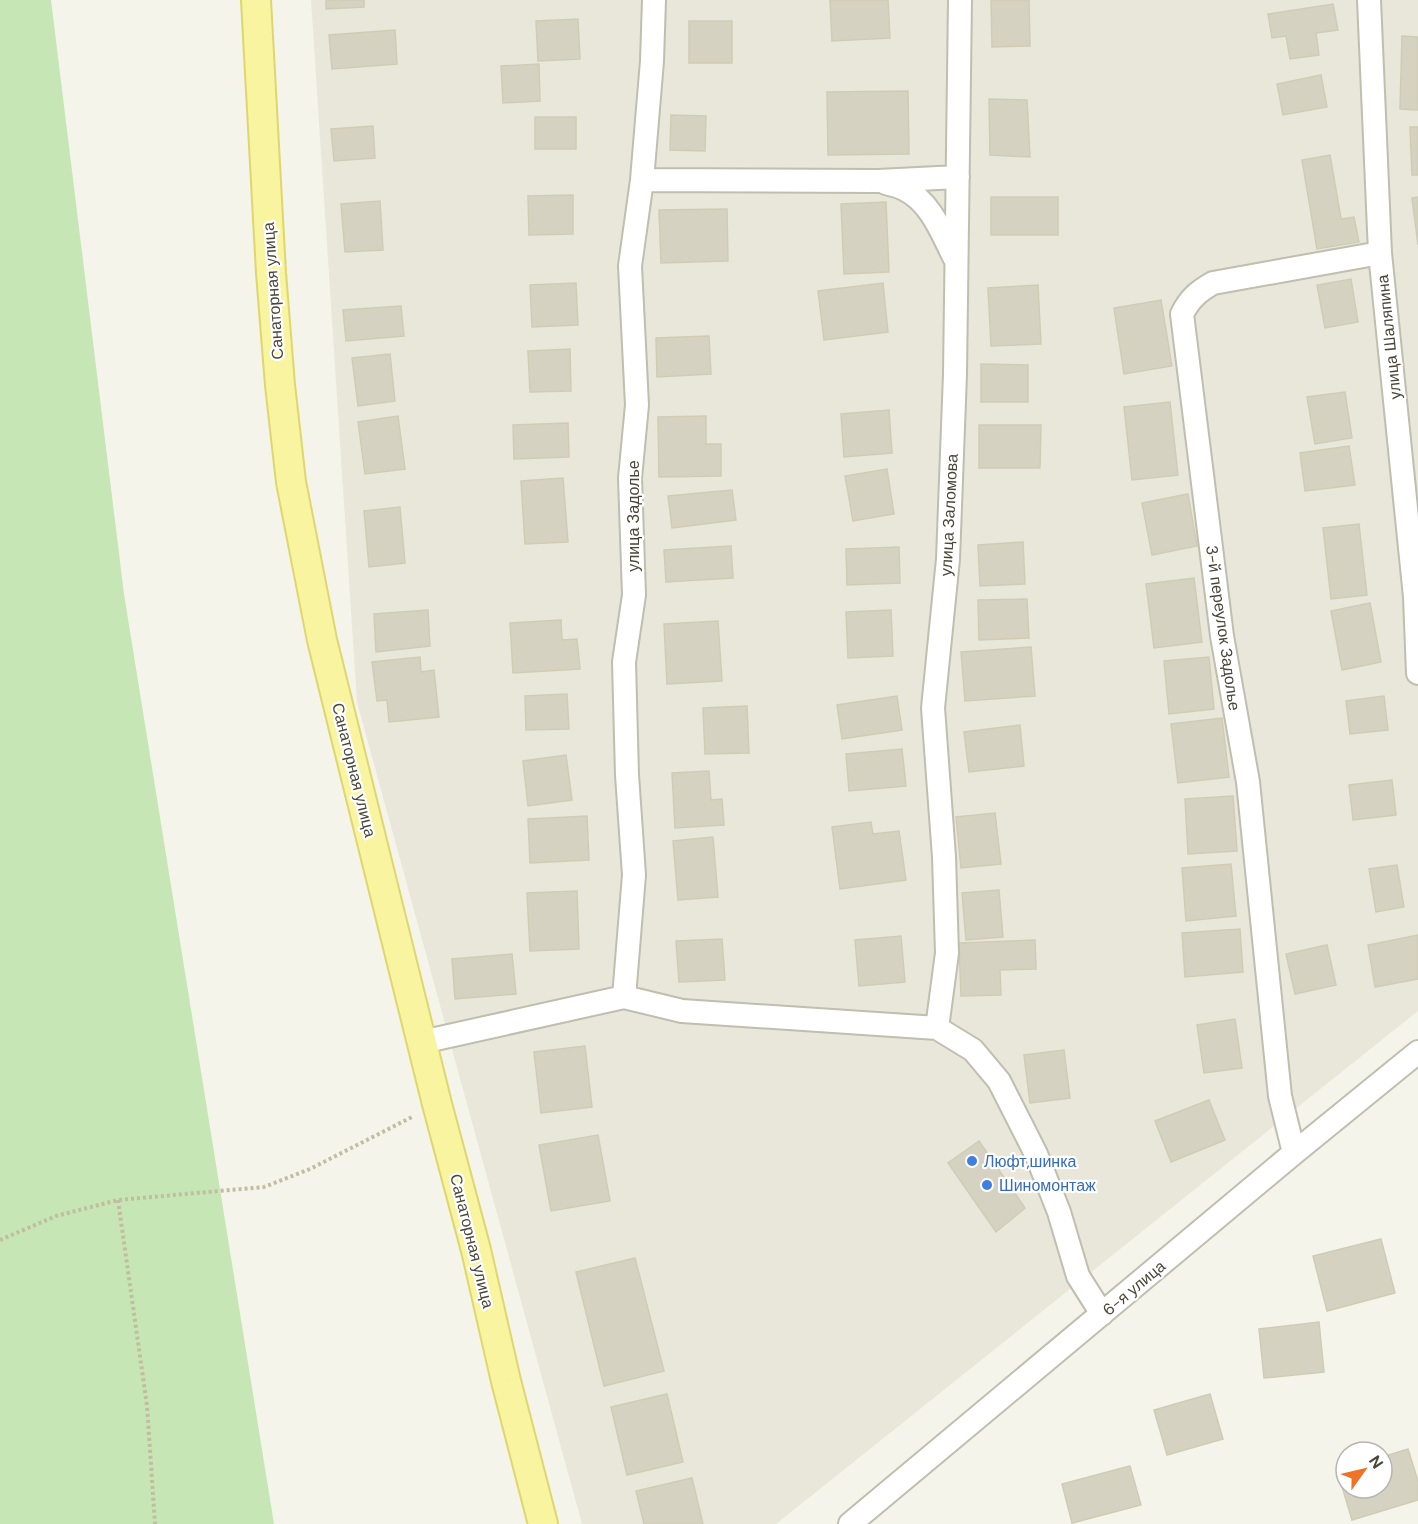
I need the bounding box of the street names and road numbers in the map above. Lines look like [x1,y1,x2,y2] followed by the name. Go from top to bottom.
[258,222,288,360] street label: Санаторная улица
[1372,274,1406,400] street label: улица Шаляпина
[935,453,963,577] street label: улица Заломова
[623,460,644,572] street label: улица Задолье
[1201,544,1245,712] street label: 3-й переулок Задолье
[327,701,381,839] street label: Санаторная улица
[445,1172,499,1310] street label: Санаторная улица
[1098,1256,1170,1320] street label: 6-я улица

